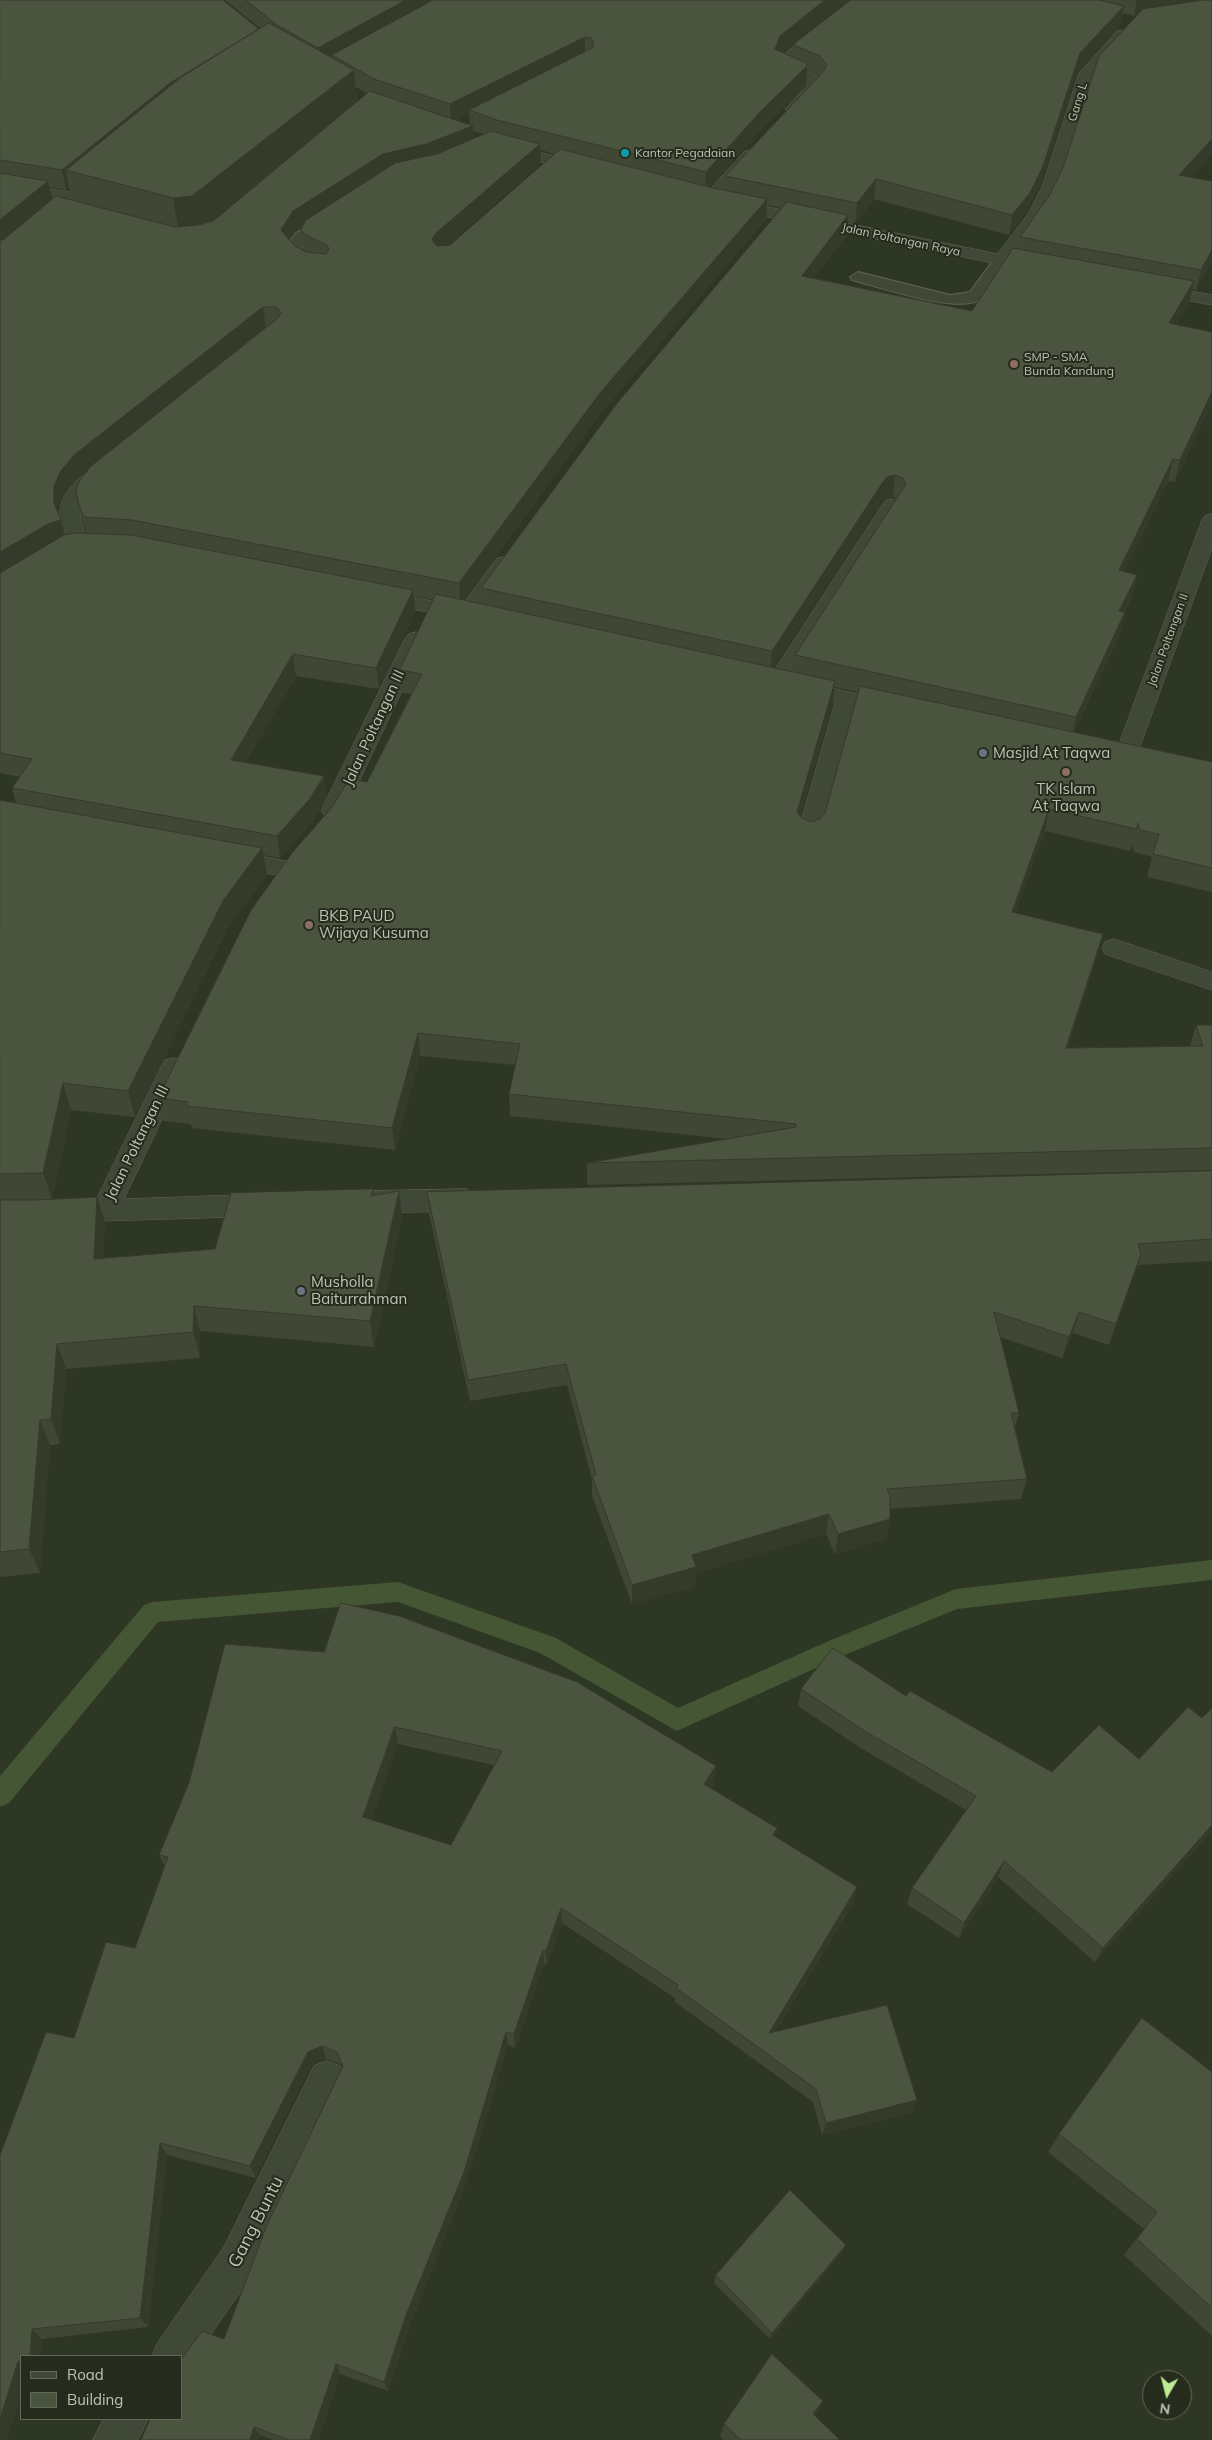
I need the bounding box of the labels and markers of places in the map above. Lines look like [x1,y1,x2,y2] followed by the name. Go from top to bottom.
[635,146,735,160] place label: Kantor Pegadaian
[619,147,631,159] marker: Kantor Pegadaian
[1024,350,1114,378] place label: SMP - SMA Bunda Kandung
[1008,358,1020,370] marker: SMP - SMA Bunda Kandung
[993,744,1110,762] place label: Masjid At Taqwa
[977,747,989,759] marker: Masjid At Taqwa
[1060,766,1072,778] marker: TK Islam At Taqwa
[1032,780,1100,815] place label: TK Islam At Taqwa
[319,907,429,942] place label: BKB PAUD Wijaya Kusuma
[303,919,315,931] marker: BKB PAUD Wijaya Kusuma
[311,1273,407,1308] place label: Musholla Baiturrahman
[295,1285,307,1297] marker: Musholla Baiturrahman

